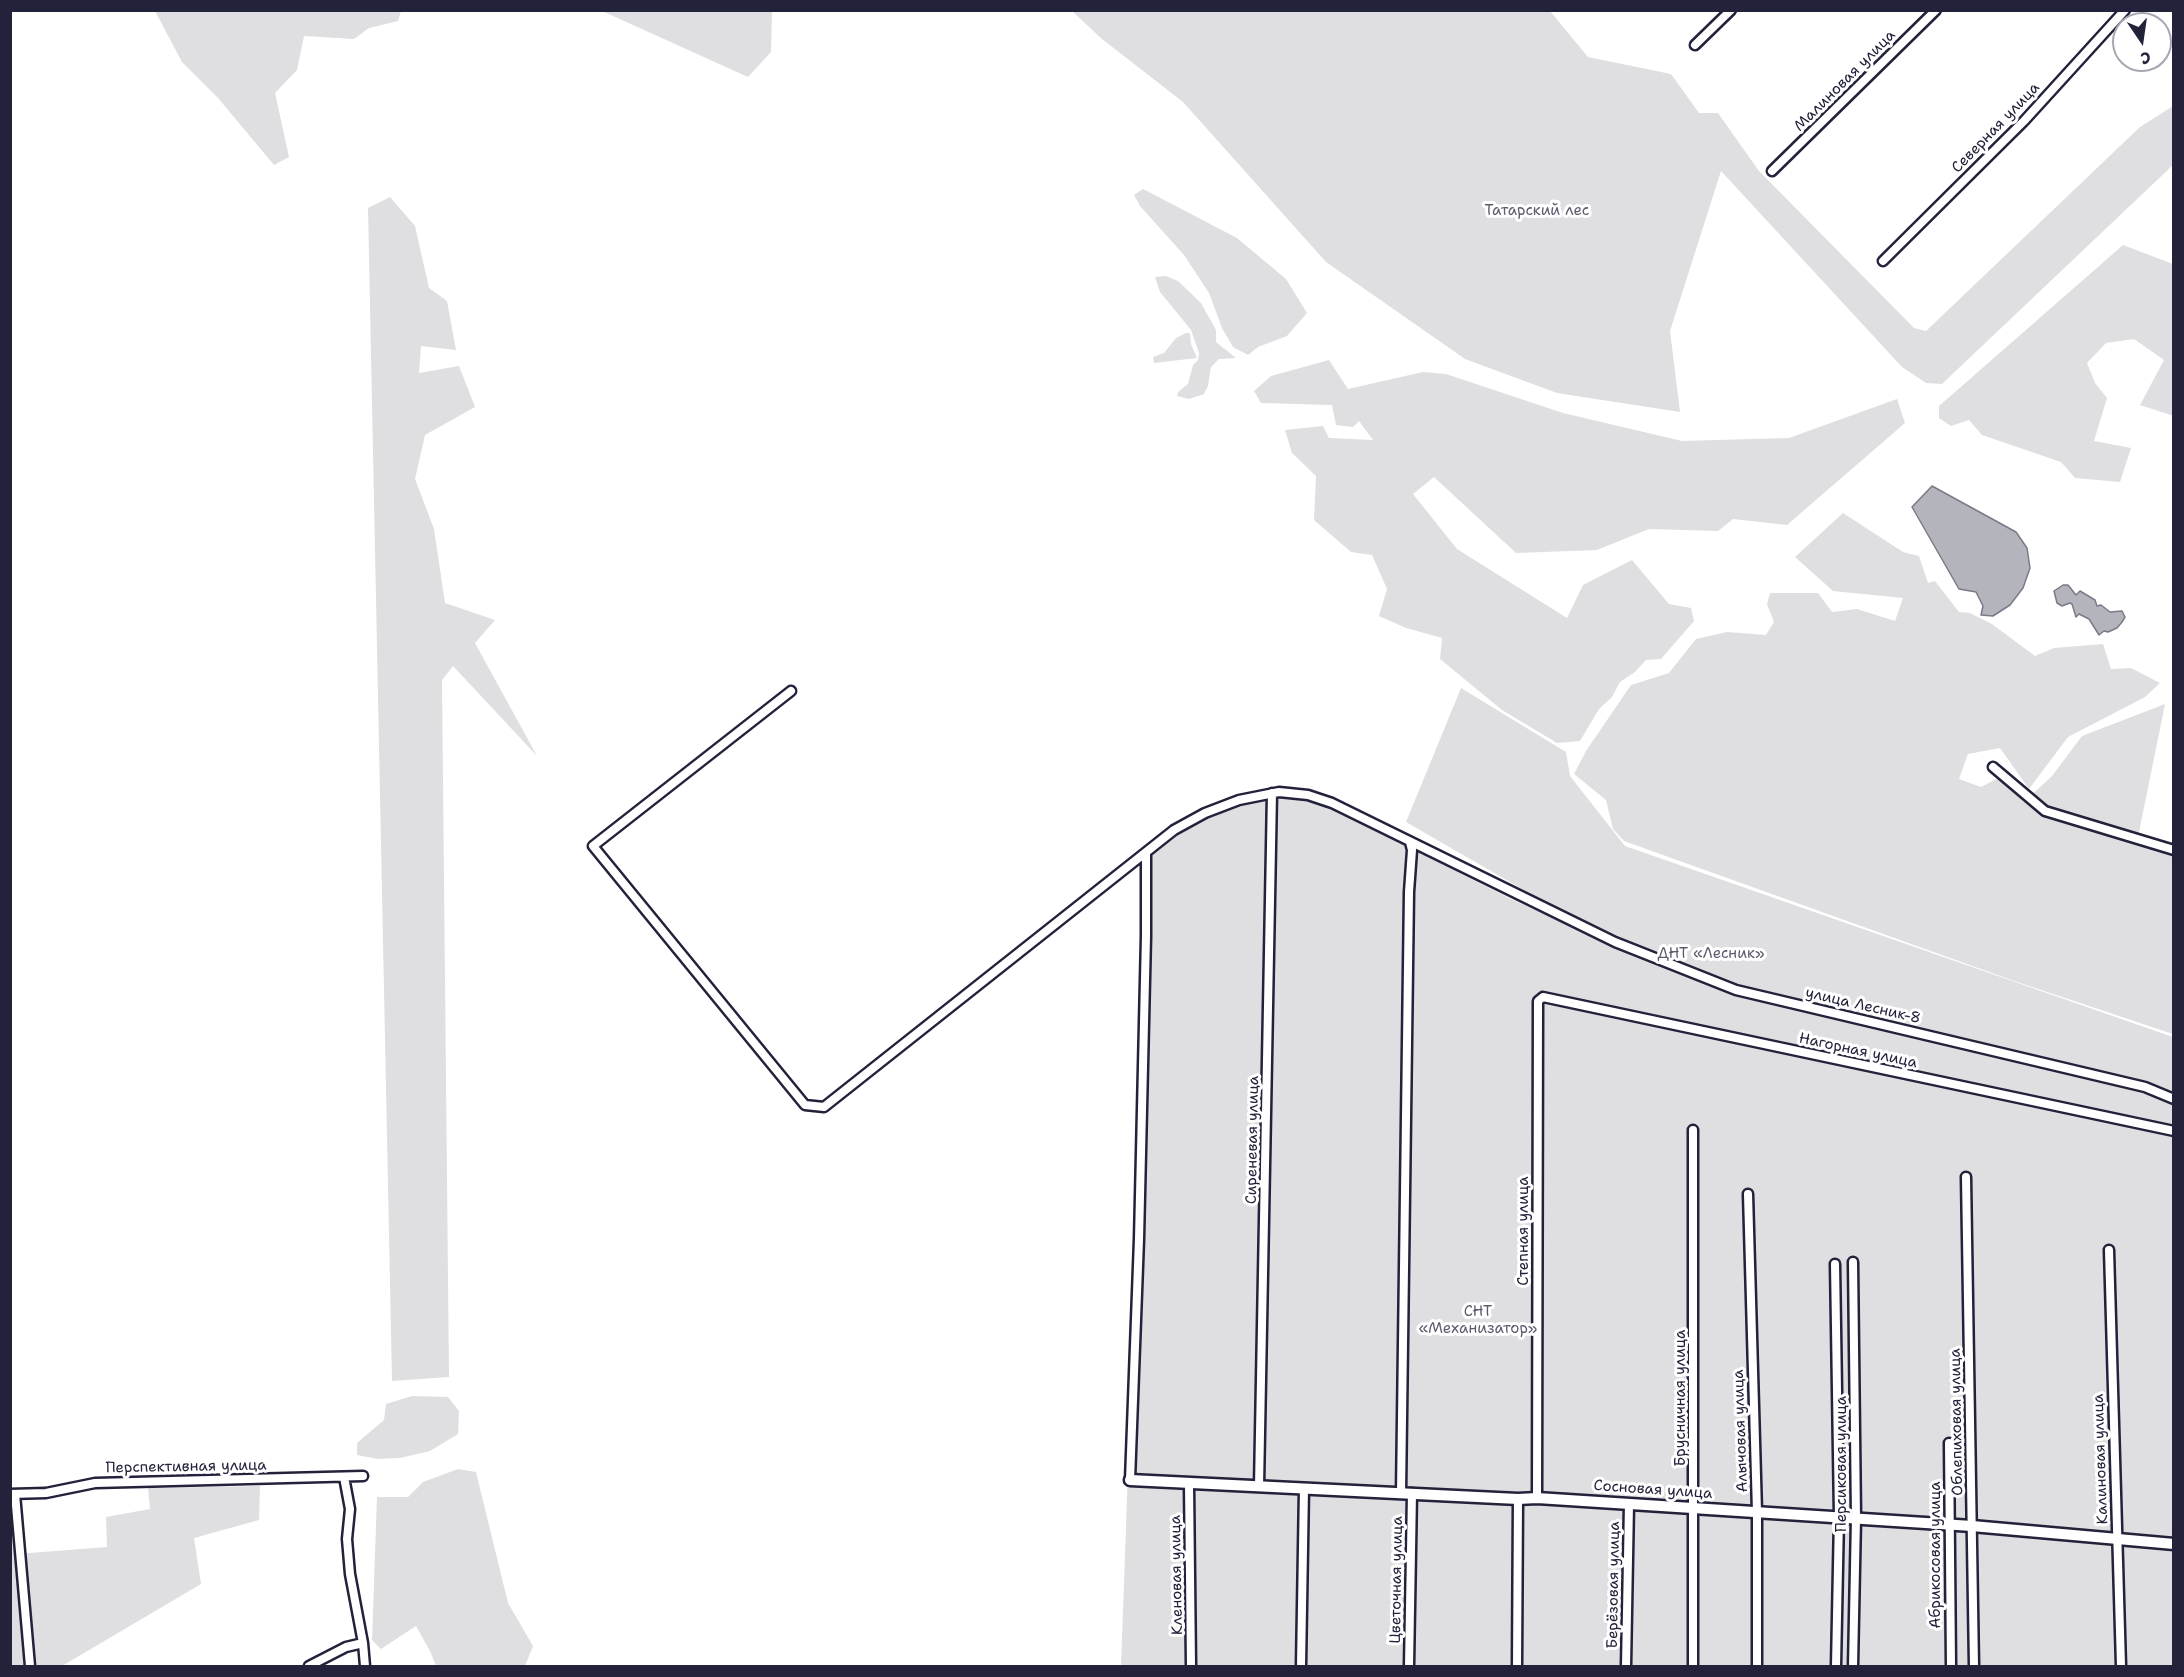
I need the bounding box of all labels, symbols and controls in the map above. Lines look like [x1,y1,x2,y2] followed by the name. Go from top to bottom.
[2112,12,2172,72] north arrow
[1791,27,1899,135] street label: Малиновая улица
[2139,47,2153,69] text: С
[1948,79,2044,177] street label: Северная улица
[1485,202,1589,220] park label: Татарский лес
[1658,945,1764,963] park label: ДНТ «Лесник»
[1804,984,1922,1028] street label: улица Лесник-8
[1797,1030,1919,1072] street label: Нагорная улица
[1243,1076,1263,1204] street label: Сиреневая улица
[1515,1176,1533,1286] street label: Степная улица
[1419,1303,1537,1338] park label: СНТ «Механизатор»
[1672,1330,1690,1466] street label: Брусничная улица
[1947,1348,1967,1496] street label: Облепиховая улица
[1730,1369,1752,1493] street label: Алычовая улица
[2090,1393,2112,1525] street label: Калиновая улица
[1833,1396,1851,1532] street label: Персиковая улица
[105,1457,267,1477] street label: Перспективная улица
[1593,1477,1713,1503] street label: Сосновая улица
[1927,1481,1945,1629] street label: Абрикосовая улица
[1167,1515,1187,1635] street label: Кленовая улица
[1387,1516,1407,1644] street label: Цветочная улица
[1604,1521,1624,1649] street label: Берёзовая улица

